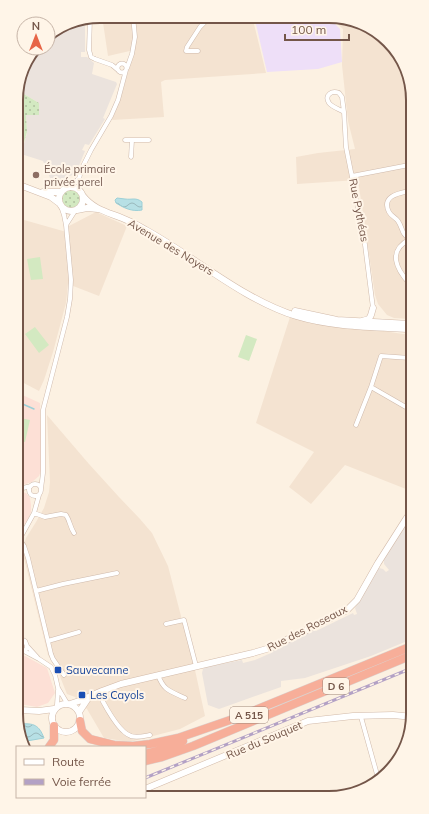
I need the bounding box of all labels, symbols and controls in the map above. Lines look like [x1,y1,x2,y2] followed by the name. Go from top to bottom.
[16,16,56,56] north arrow
[285,16,349,42] scale bar
[32,19,40,33] text: N
[291,22,326,37] text: 100 m
[44,162,116,189] place label: École primaire privée perel
[31,170,41,180] marker: École primaire privée perel
[346,177,372,243] street label: Rue Pythéas
[126,216,216,278] street label: Avenue des Noyers
[265,602,349,654] street label: Rue des Roseaux
[66,663,128,677] place label: Sauvecanne
[53,665,63,675] marker: Sauvecanne
[323,678,349,694] road number: D 6
[90,688,144,702] place label: Les Cayols
[77,690,87,700] marker: Les Cayols
[230,707,268,723] road number: A 515
[224,718,304,762] street label: Rue du Souquet
[16,746,146,798] legend
[52,754,85,769] text: Route
[52,774,111,789] text: Voie ferrée

